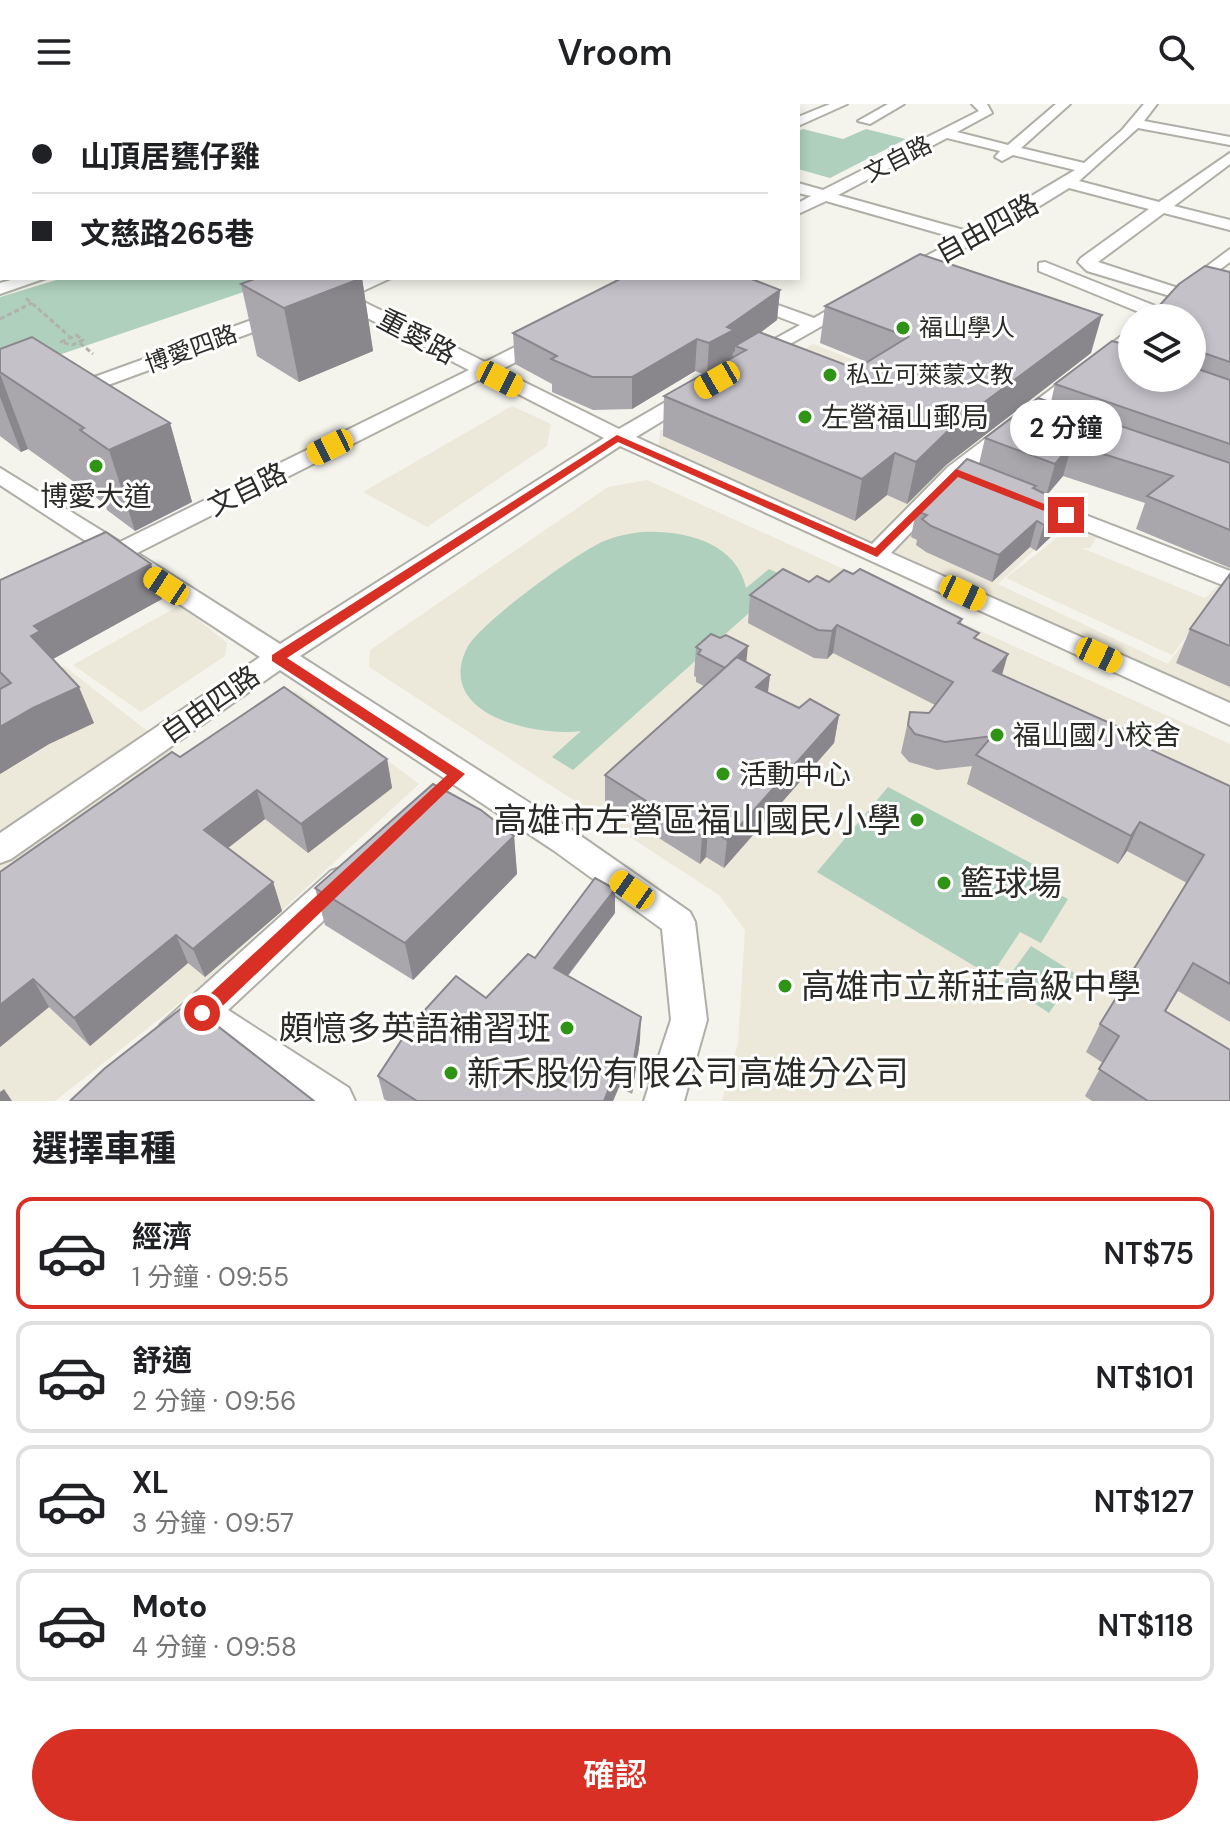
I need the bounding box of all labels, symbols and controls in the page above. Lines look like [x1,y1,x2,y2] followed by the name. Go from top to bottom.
[558,29,672,76] text: Vroom
[32,30,76,74] icon: menu
[1154,30,1198,74] icon: search
[859,128,937,189] street label: 文自路
[80,137,260,176] text: 山頂居甕仔雞
[929,185,1045,272] street label: 自由四路
[80,214,254,253] text: 文慈路265巷
[371,300,463,372] street label: 重愛路
[1118,304,1206,392] map controls
[1118,304,1206,392] button: layers
[919,312,1015,343] place label: 福山學人
[140,318,241,380] street label: 博愛四路
[894,319,912,337] marker: 福山學人
[473,357,527,401] car
[690,358,744,402] car
[846,359,1014,390] place label: 私立可萊蒙文教
[821,366,839,384] marker: 私立可萊蒙文教
[821,399,989,436] place label: 左營福山郵局
[1010,399,1122,455] callout: 2 分鐘
[796,408,814,426] marker: 左營福山郵局
[1029,411,1103,445] text: 2 分鐘
[303,426,357,468] car
[201,454,293,524] street label: 文自路
[87,457,105,475] marker: 博愛大道
[40,478,152,515] place label: 博愛大道
[1048,497,1084,533] route end
[139,563,193,609] car
[936,572,990,614] car
[1072,634,1126,676] car
[154,657,267,752] street label: 自由四路
[1013,717,1181,754] place label: 福山國小校舍
[988,726,1006,744] marker: 福山國小校舍
[739,756,851,793] place label: 活動中心
[714,765,732,783] marker: 活動中心
[493,798,901,843] place label: 高雄市左營區福山國民小學
[908,811,926,829] marker: 高雄市左營區福山國民小學
[960,861,1062,906] place label: 籃球場
[605,866,659,914] car
[935,874,953,892] marker: 籃球場
[801,964,1141,1009] place label: 高雄市立新莊高級中學
[776,977,794,995] marker: 高雄市立新莊高級中學
[184,995,220,1031] route start
[279,1006,551,1051] place label: 頗憶多英語補習班
[558,1019,576,1037] marker: 頗憶多英語補習班
[467,1051,909,1096] place label: 新禾股份有限公司高雄分公司
[442,1064,460,1082] marker: 新禾股份有限公司高雄分公司
[32,1125,176,1172] text: 選擇車種
[36,1217,108,1289] icon: car
[132,1217,192,1256] text: 經濟
[1103,1234,1194,1273] text: NT$75
[132,1260,289,1294] text: 1 分鐘 · 09:55
[36,1341,108,1413] icon: car
[132,1341,192,1380] text: 舒適
[1095,1358,1194,1397] text: NT$101
[132,1384,296,1418] text: 2 分鐘 · 09:56
[132,1463,169,1502] text: XL
[36,1465,108,1537] icon: car
[1094,1482,1194,1521] text: NT$127
[132,1506,294,1540] text: 3 分鐘 · 09:57
[132,1587,207,1626] text: Moto
[36,1589,108,1661] icon: car
[1098,1606,1194,1645] text: NT$118
[132,1630,297,1664] text: 4 分鐘 · 09:58
[32,1729,1198,1821] button: 確認

